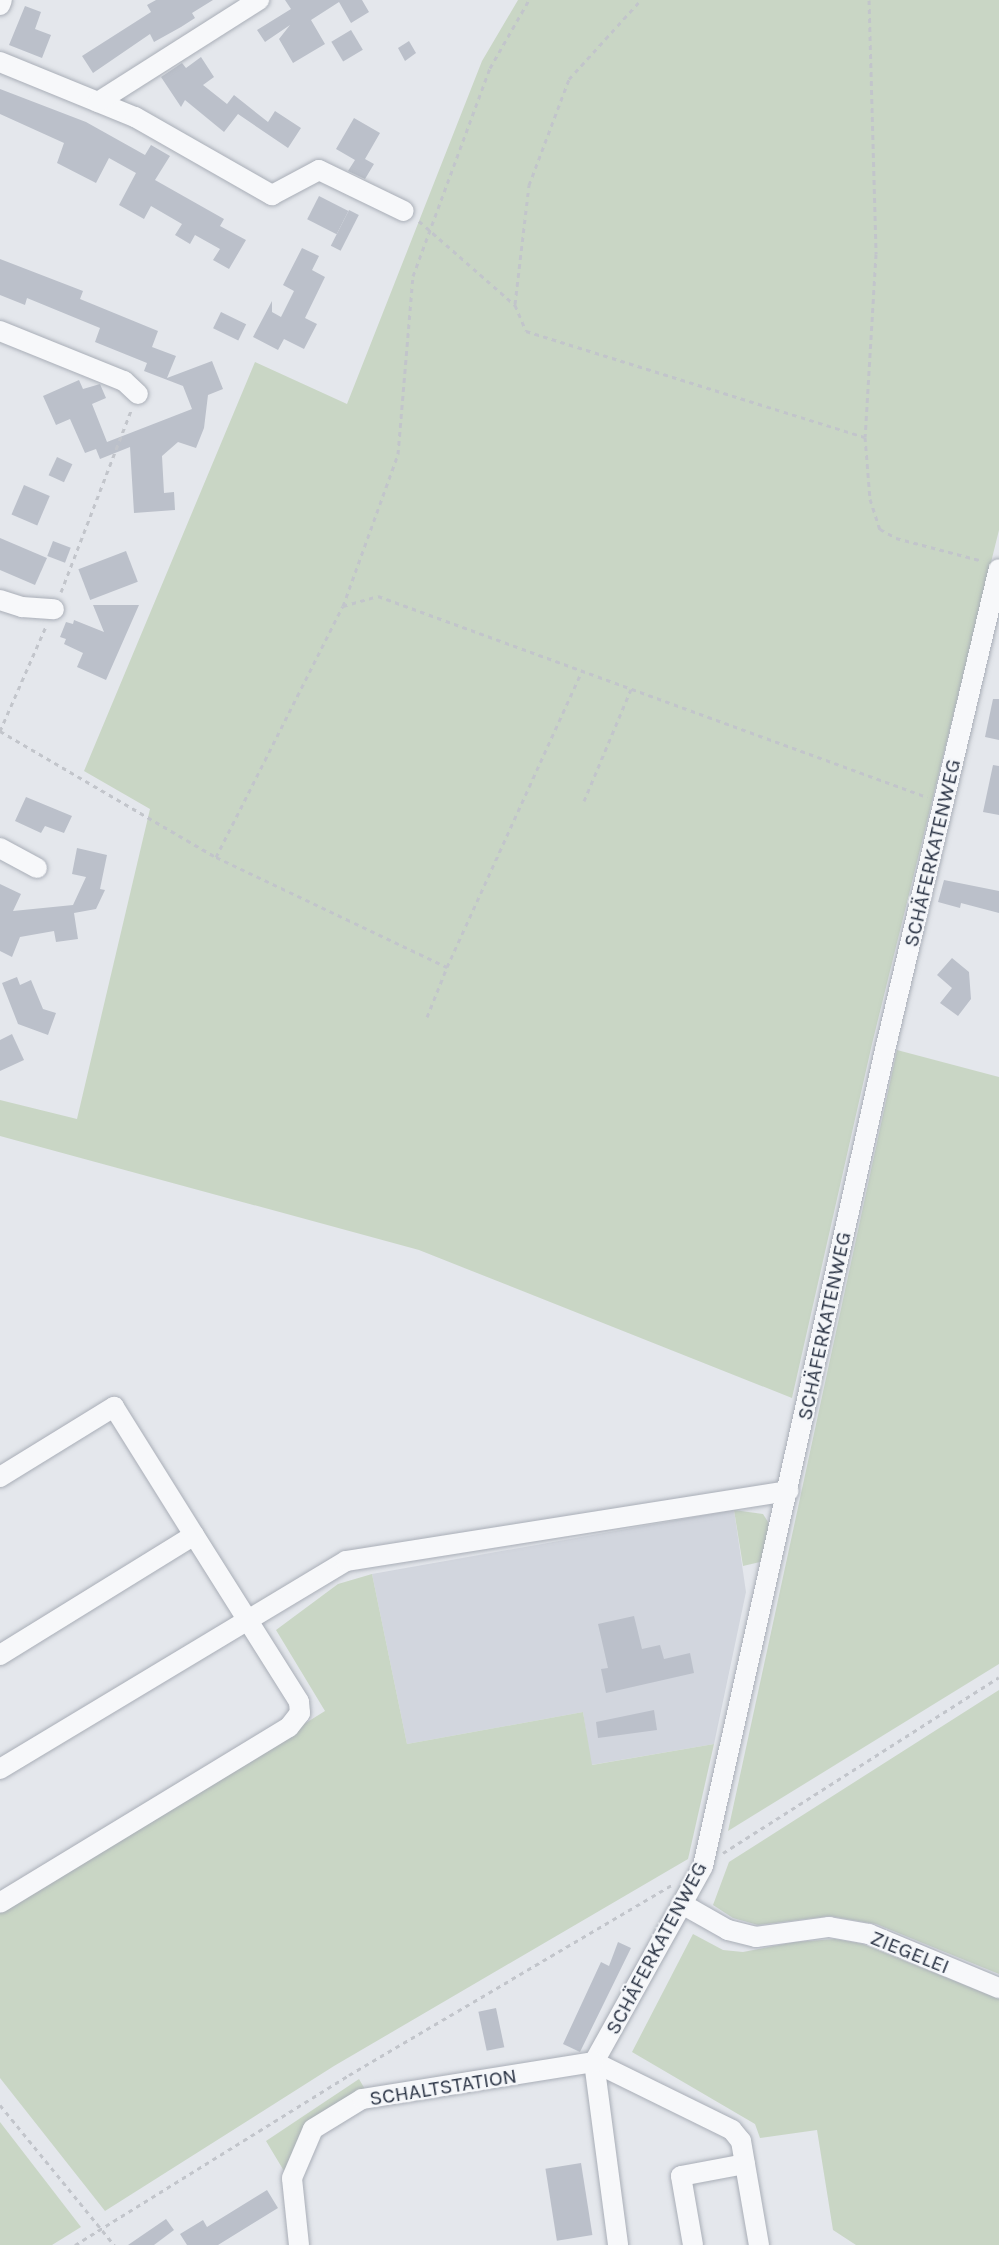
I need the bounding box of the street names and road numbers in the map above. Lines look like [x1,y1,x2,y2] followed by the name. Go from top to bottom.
[898,757,966,949] street label: SCHÄFERKATENWEG
[792,1229,856,1423] street label: SCHÄFERKATENWEG
[600,1857,712,2039] street label: SCHÄFERKATENWEG
[867,1925,953,1979] street label: ZIEGELEI
[368,2063,518,2111] street label: SCHALTSTATION

